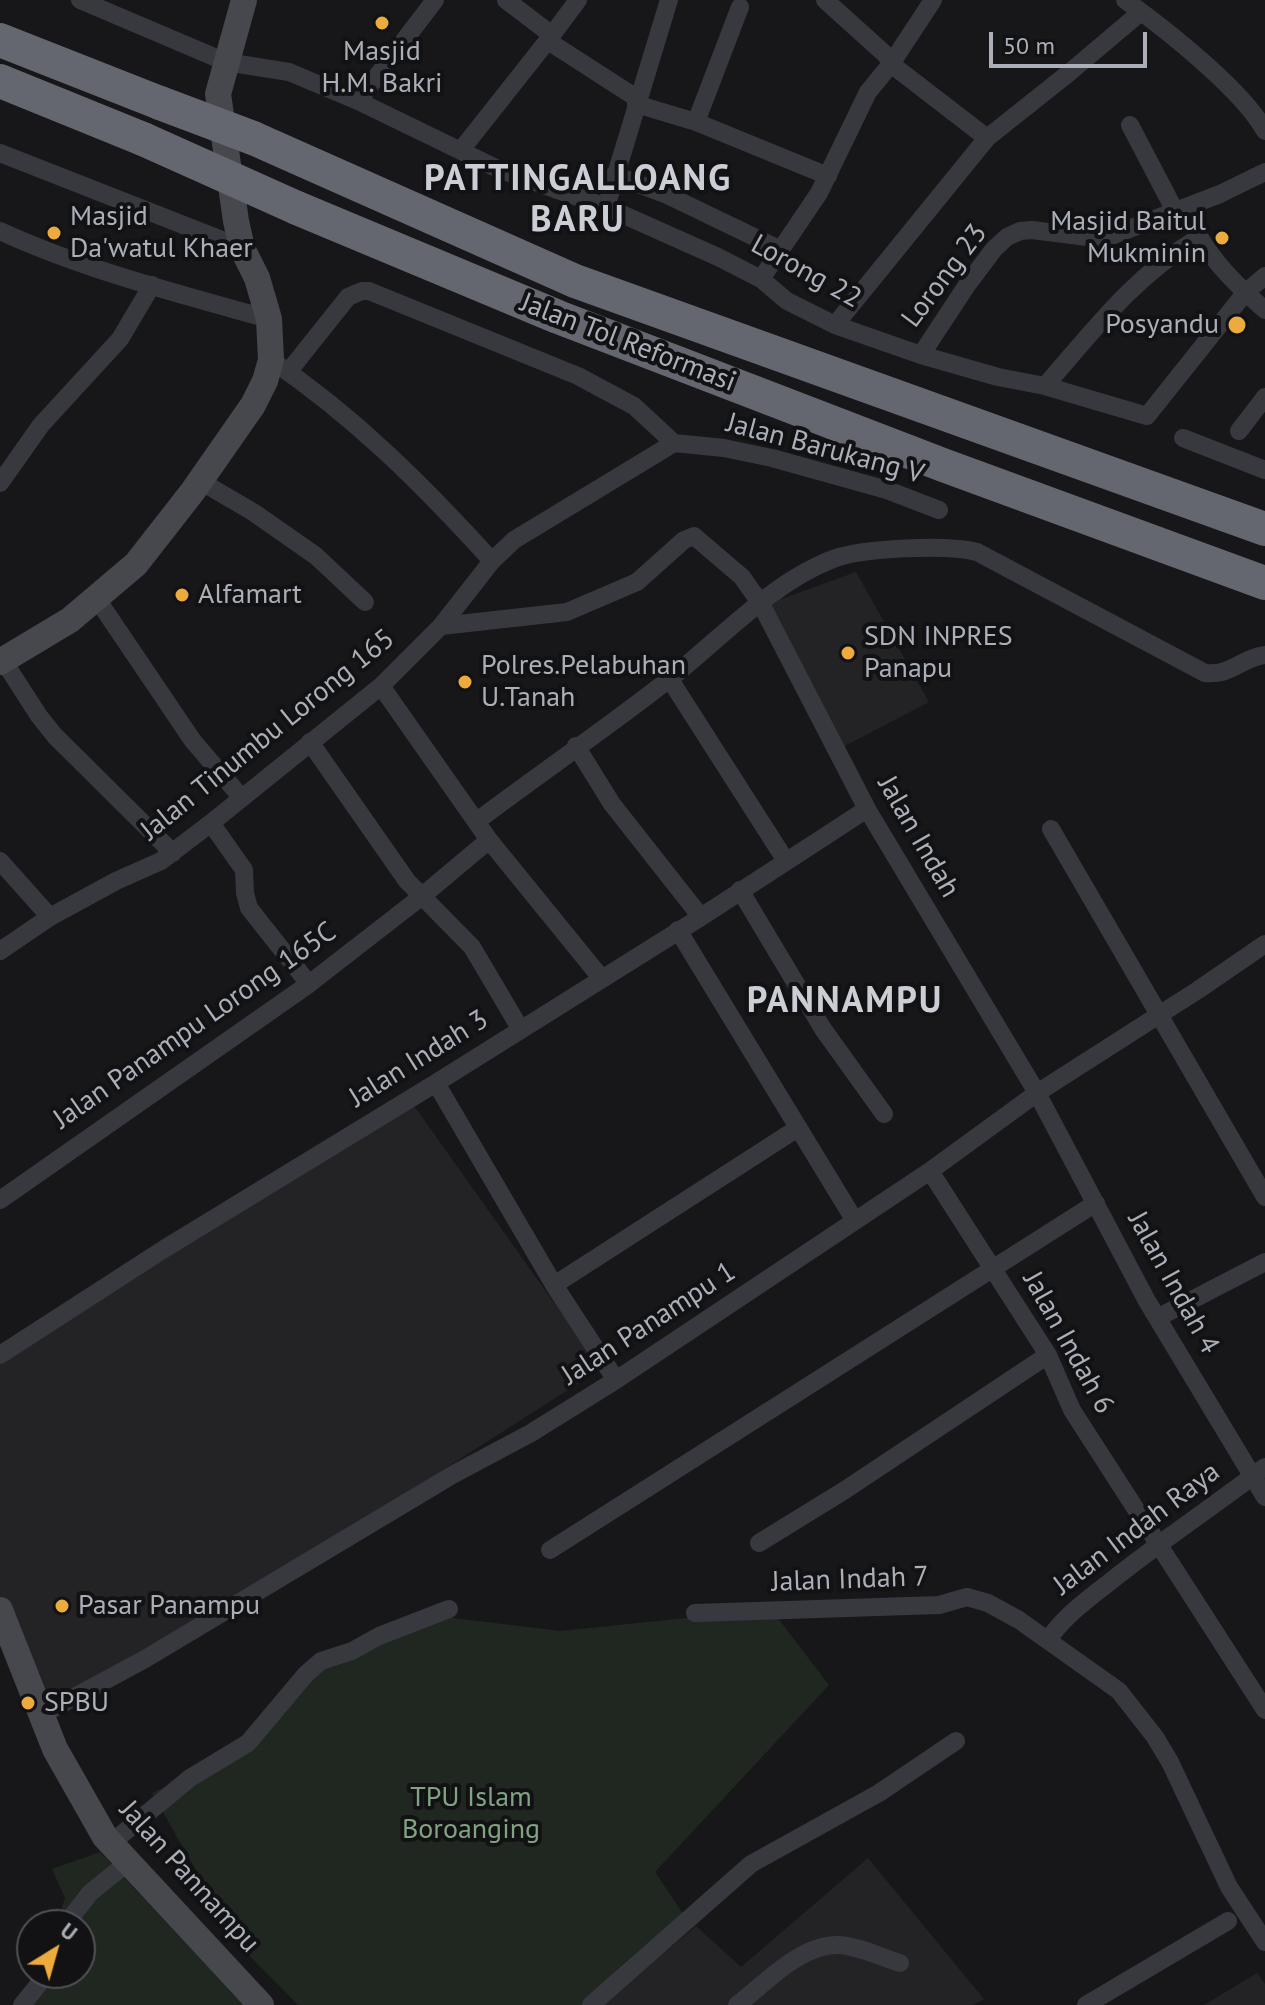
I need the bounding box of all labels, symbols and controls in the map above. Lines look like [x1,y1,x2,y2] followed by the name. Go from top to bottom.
[373,14,391,32] marker: Masjid H.M. Bakri
[993,16,1151,66] scale bar
[1003,30,1055,61] text: 50 m
[321,35,443,101] place label: Masjid H.M. Bakri
[424,158,732,243] district label: PATTINGALLOANG BARU
[70,200,253,266] place label: Masjid Da'watul Khaer
[1050,205,1206,271] place label: Masjid Baitul Mukminin
[895,218,995,334] street label: Lorong 23
[45,224,63,242] marker: Masjid Da'watul Khaer
[745,228,867,316] street label: Lorong 22
[1213,229,1231,247] marker: Masjid Baitul Mukminin
[515,286,741,400] street label: Jalan Tol Reformasi
[1105,308,1219,342] place label: Posyandu
[1226,314,1248,336] marker: Posyandu
[723,407,927,491] street label: Jalan Barukang V
[198,578,302,612] place label: Alfamart
[173,586,191,604] marker: Alfamart
[864,620,1013,686] place label: SDN INPRES Panapu
[134,622,402,848] street label: Jalan Tinumbu Lorong 165
[839,644,857,662] marker: SDN INPRES Panapu
[481,649,686,715] place label: Polres.Pelabuhan U.Tanah
[456,673,474,691] marker: Polres.Pelabuhan U.Tanah
[870,770,966,904] street label: Jalan Indah
[47,916,343,1136] street label: Jalan Panampu Lorong 165C
[747,980,943,1024] district label: PANNAMPU
[343,1003,495,1115] street label: Jalan Indah 3
[1120,1206,1226,1360] street label: Jalan Indah 4
[556,1255,742,1393] street label: Jalan Panampu 1
[1015,1266,1121,1420] street label: Jalan Indah 6
[1047,1456,1227,1602] street label: Jalan Indah Raya
[771,1560,929,1600] street label: Jalan Indah 7
[78,1589,260,1623] place label: Pasar Panampu
[53,1597,71,1615] marker: Pasar Panampu
[44,1686,109,1720] place label: SPBU
[19,1694,37,1712] marker: SPBU
[402,1781,540,1847] park label: TPU Islam Boroanging
[112,1794,266,1960] street label: Jalan Pannampu
[16,1909,96,1989] north arrow
[55,1916,83,1947] text: U

